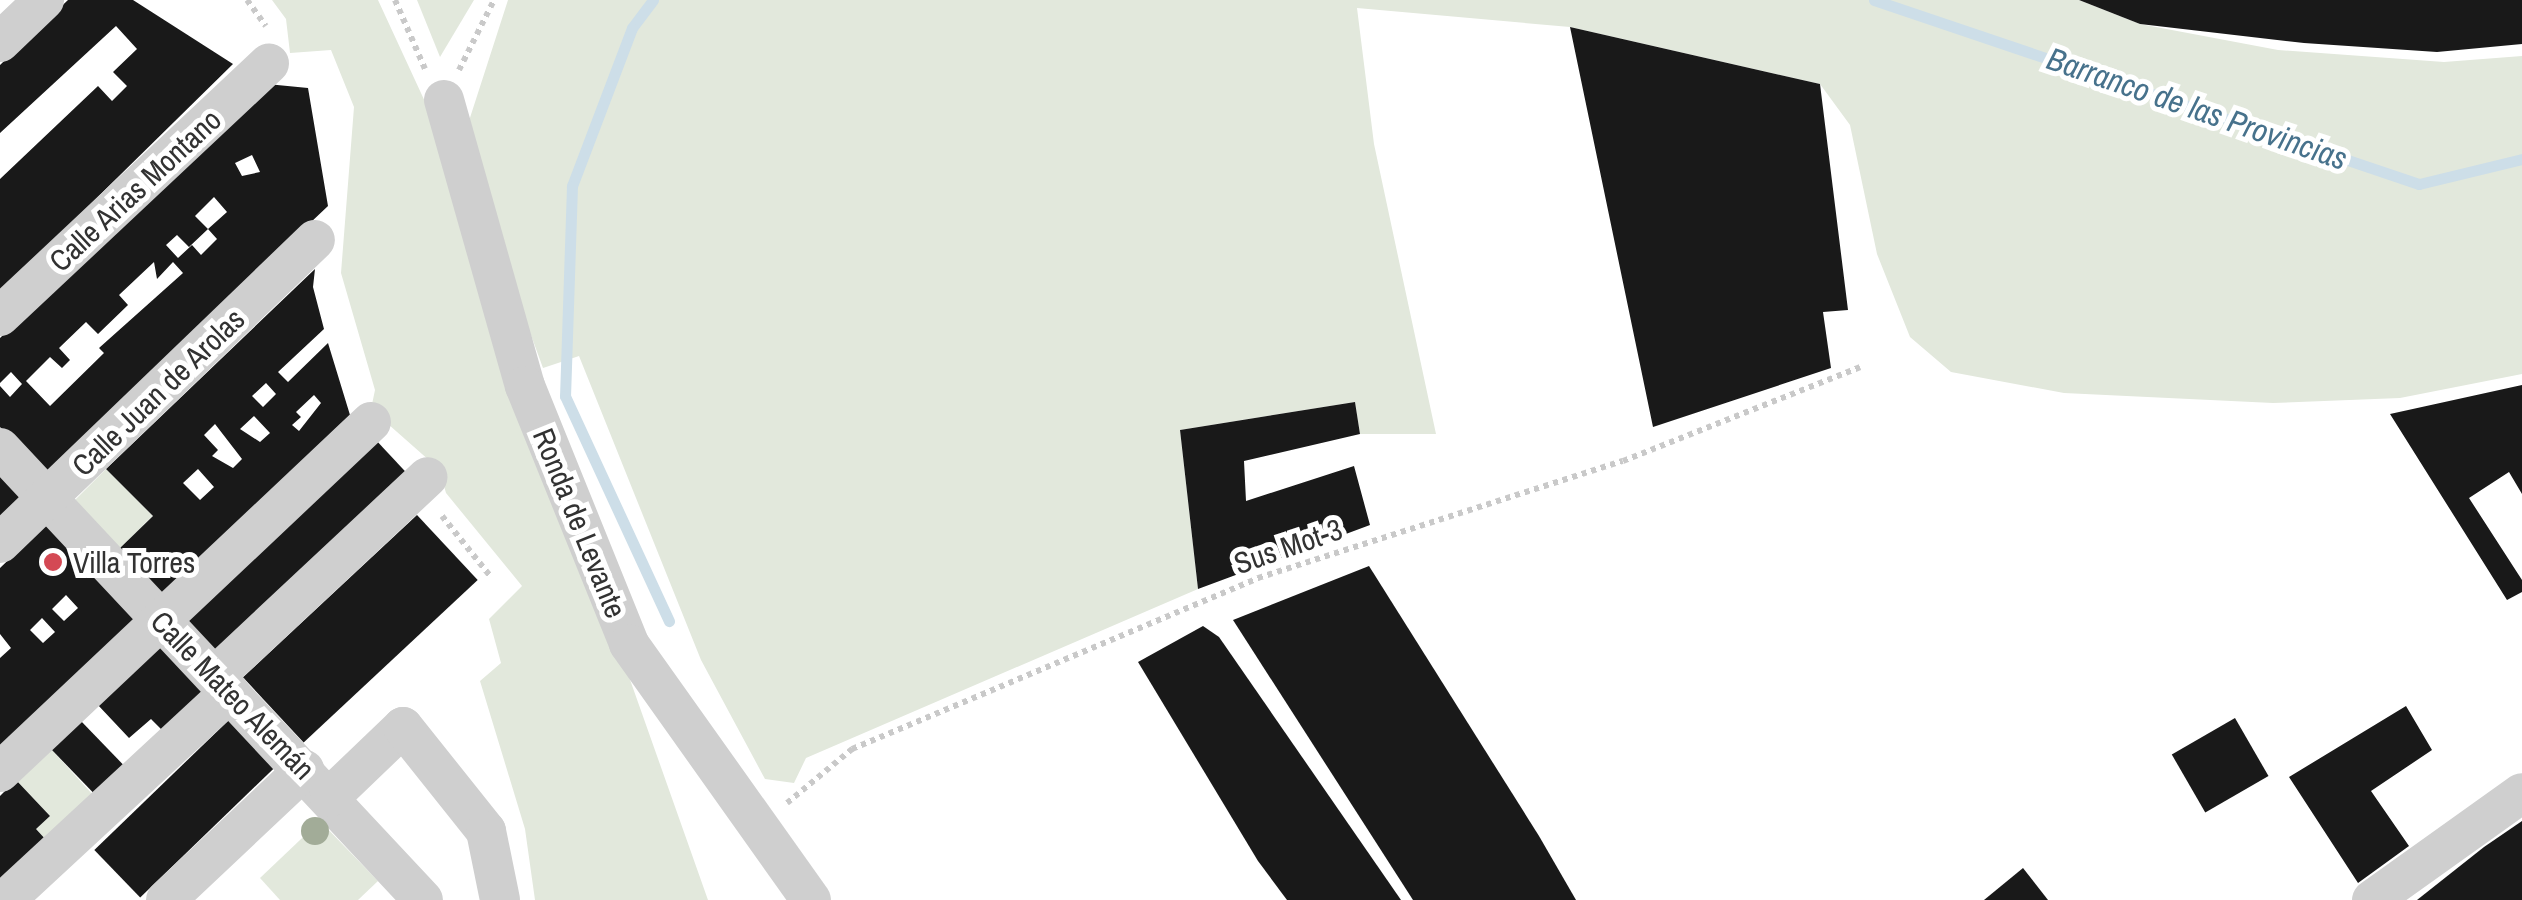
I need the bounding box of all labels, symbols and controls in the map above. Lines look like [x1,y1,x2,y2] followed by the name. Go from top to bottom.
[2042,40,2352,178] water label: Barranco de las Provincias
[41,101,229,279] street label: Calle Arias Montano
[64,300,252,484] street label: Calle Juan de Arolas
[526,423,634,623] street label: Ronda de Levante
[1229,511,1347,581] street label: Sus Mot-3
[73,544,196,580] place label: Villa Torres
[42,551,64,573] marker: Villa Torres
[143,603,323,787] street label: Calle Mateo Alemán

